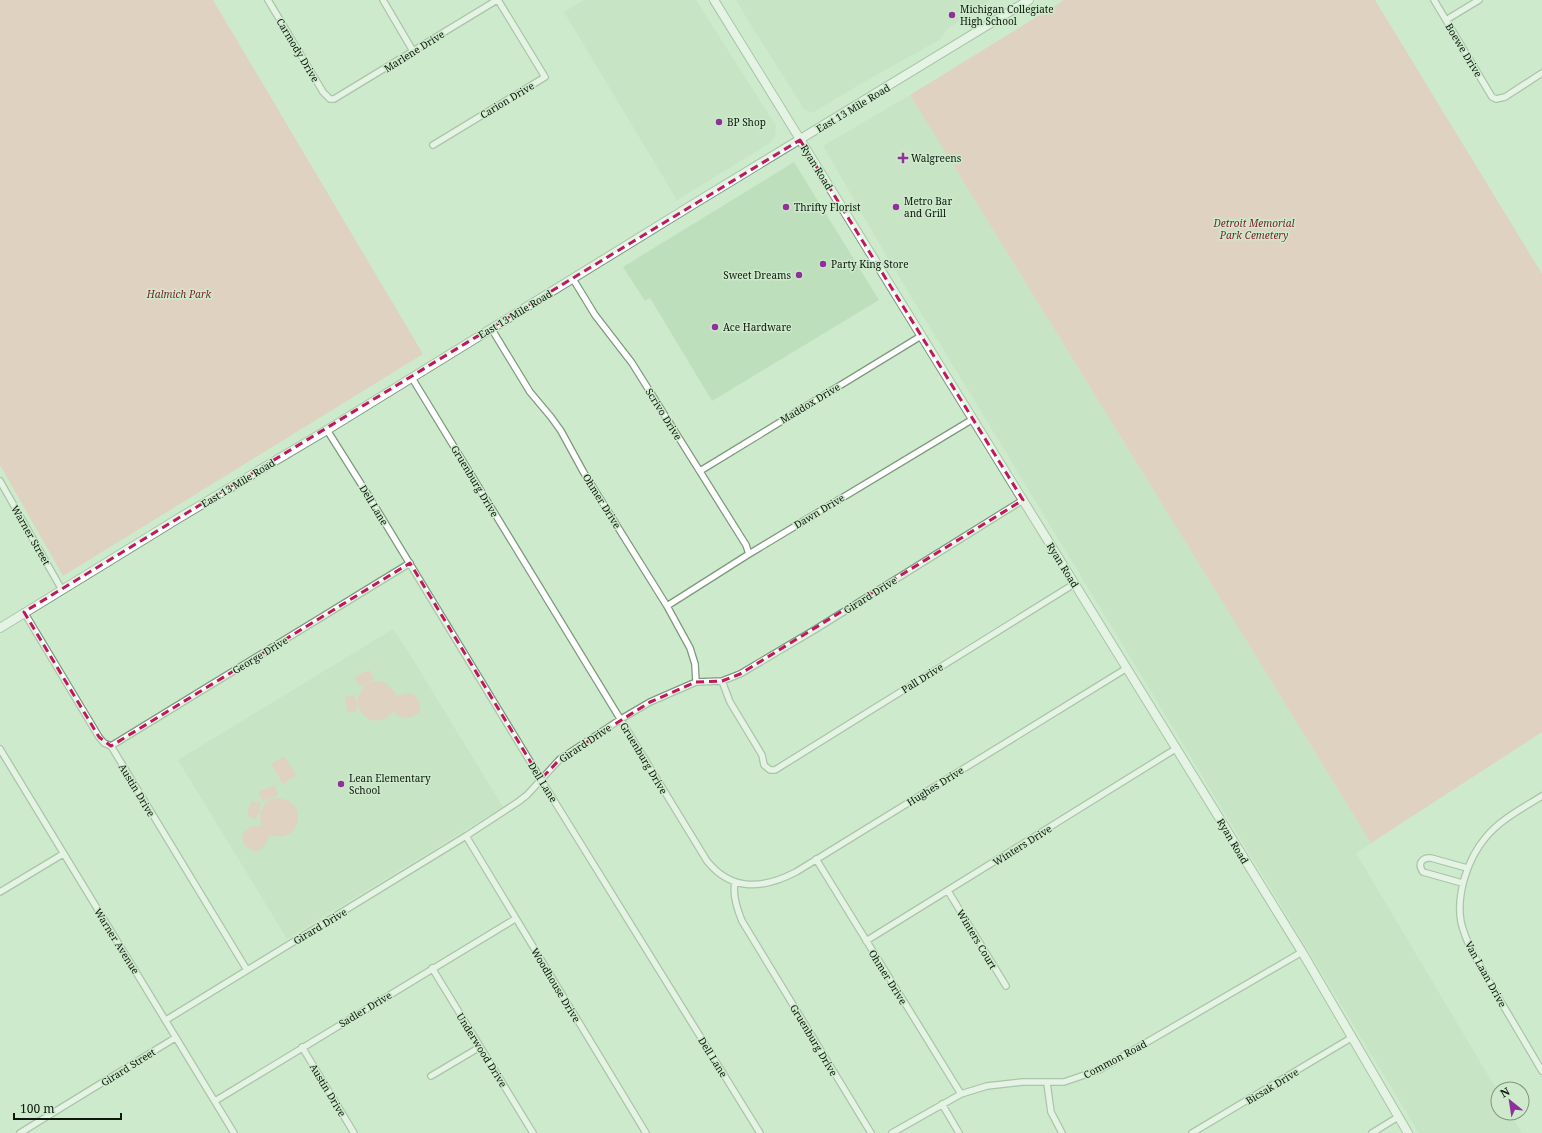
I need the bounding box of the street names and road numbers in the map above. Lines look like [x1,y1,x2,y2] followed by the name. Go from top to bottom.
[273,15,323,85] street label: Carmody Drive
[1442,20,1486,80] street label: Boewe Drive
[381,27,447,75] street label: Marlene Drive
[477,78,537,122] street label: Carion Drive
[813,80,893,136] street label: East 13 Mile Road
[798,142,836,192] street label: Ryan Road
[475,286,555,342] street label: East 13 Mile Road
[777,380,843,426] street label: Maddox Drive
[642,385,686,443] street label: Scrivo Drive
[448,442,502,520] street label: Gruenburg Drive
[198,455,278,511] street label: East 13 Mile Road
[580,471,624,531] street label: Ohmer Drive
[356,482,392,528] street label: Dell Lane
[791,490,847,532] street label: Dawn Drive
[8,502,54,568] street label: Warner Street
[1044,540,1082,590] street label: Ryan Road
[841,573,899,617] street label: Girard Drive
[230,633,290,677] street label: George Drive
[898,660,946,696] street label: Pall Drive
[617,719,671,797] street label: Gruenburg Drive
[556,720,614,766] street label: Girard Drive
[525,759,561,805] street label: Dell Lane
[116,761,158,819] street label: Austin Drive
[904,763,966,809] street label: Hughes Drive
[1214,816,1252,866] street label: Ryan Road
[990,821,1054,869] street label: Winters Drive
[291,904,349,948] street label: Girard Drive
[91,906,143,976] street label: Warner Avenue
[954,907,1001,972] street label: Winters Court
[1462,938,1510,1010] street label: Van Laan Drive
[528,945,584,1025] street label: Woodhouse Drive
[866,947,910,1007] street label: Ohmer Drive
[336,988,394,1030] street label: Sadler Drive
[787,1001,841,1079] street label: Gruenburg Drive
[454,1010,510,1090] street label: Underwood Drive
[695,1034,731,1080] street label: Dell Lane
[1081,1036,1149,1082] street label: Common Road
[98,1044,158,1089] street label: Girard Street
[307,1061,349,1119] street label: Austin Drive
[1243,1065,1301,1107] street label: Bicsak Drive

